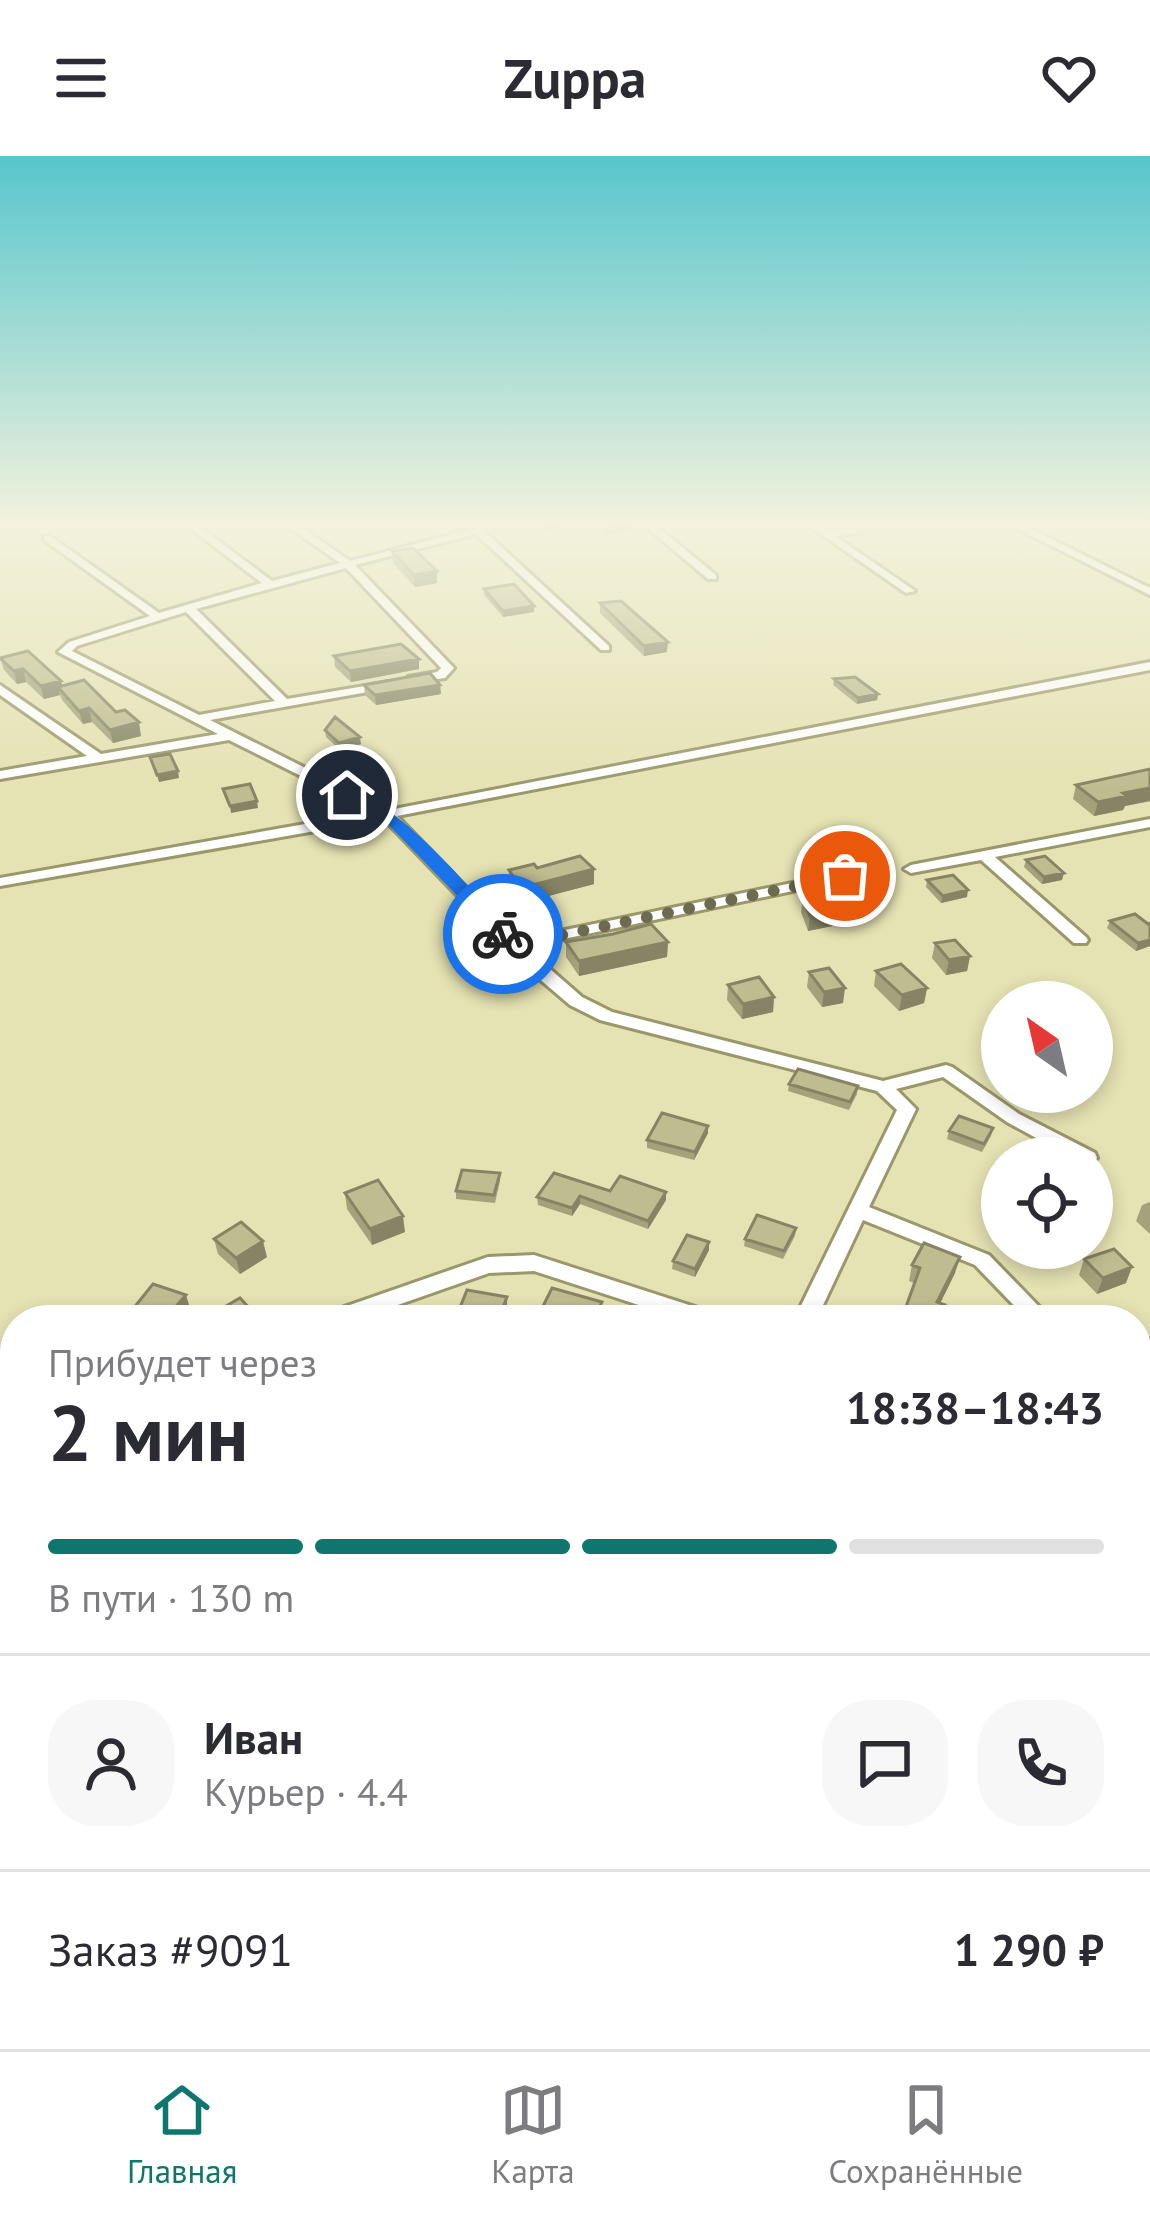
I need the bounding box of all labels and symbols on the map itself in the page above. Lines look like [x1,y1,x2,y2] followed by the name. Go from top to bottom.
[296,744,398,846] pin
[794,825,896,927] pin
[443,874,563,994] courier
[981,981,1113,1113] north arrow

